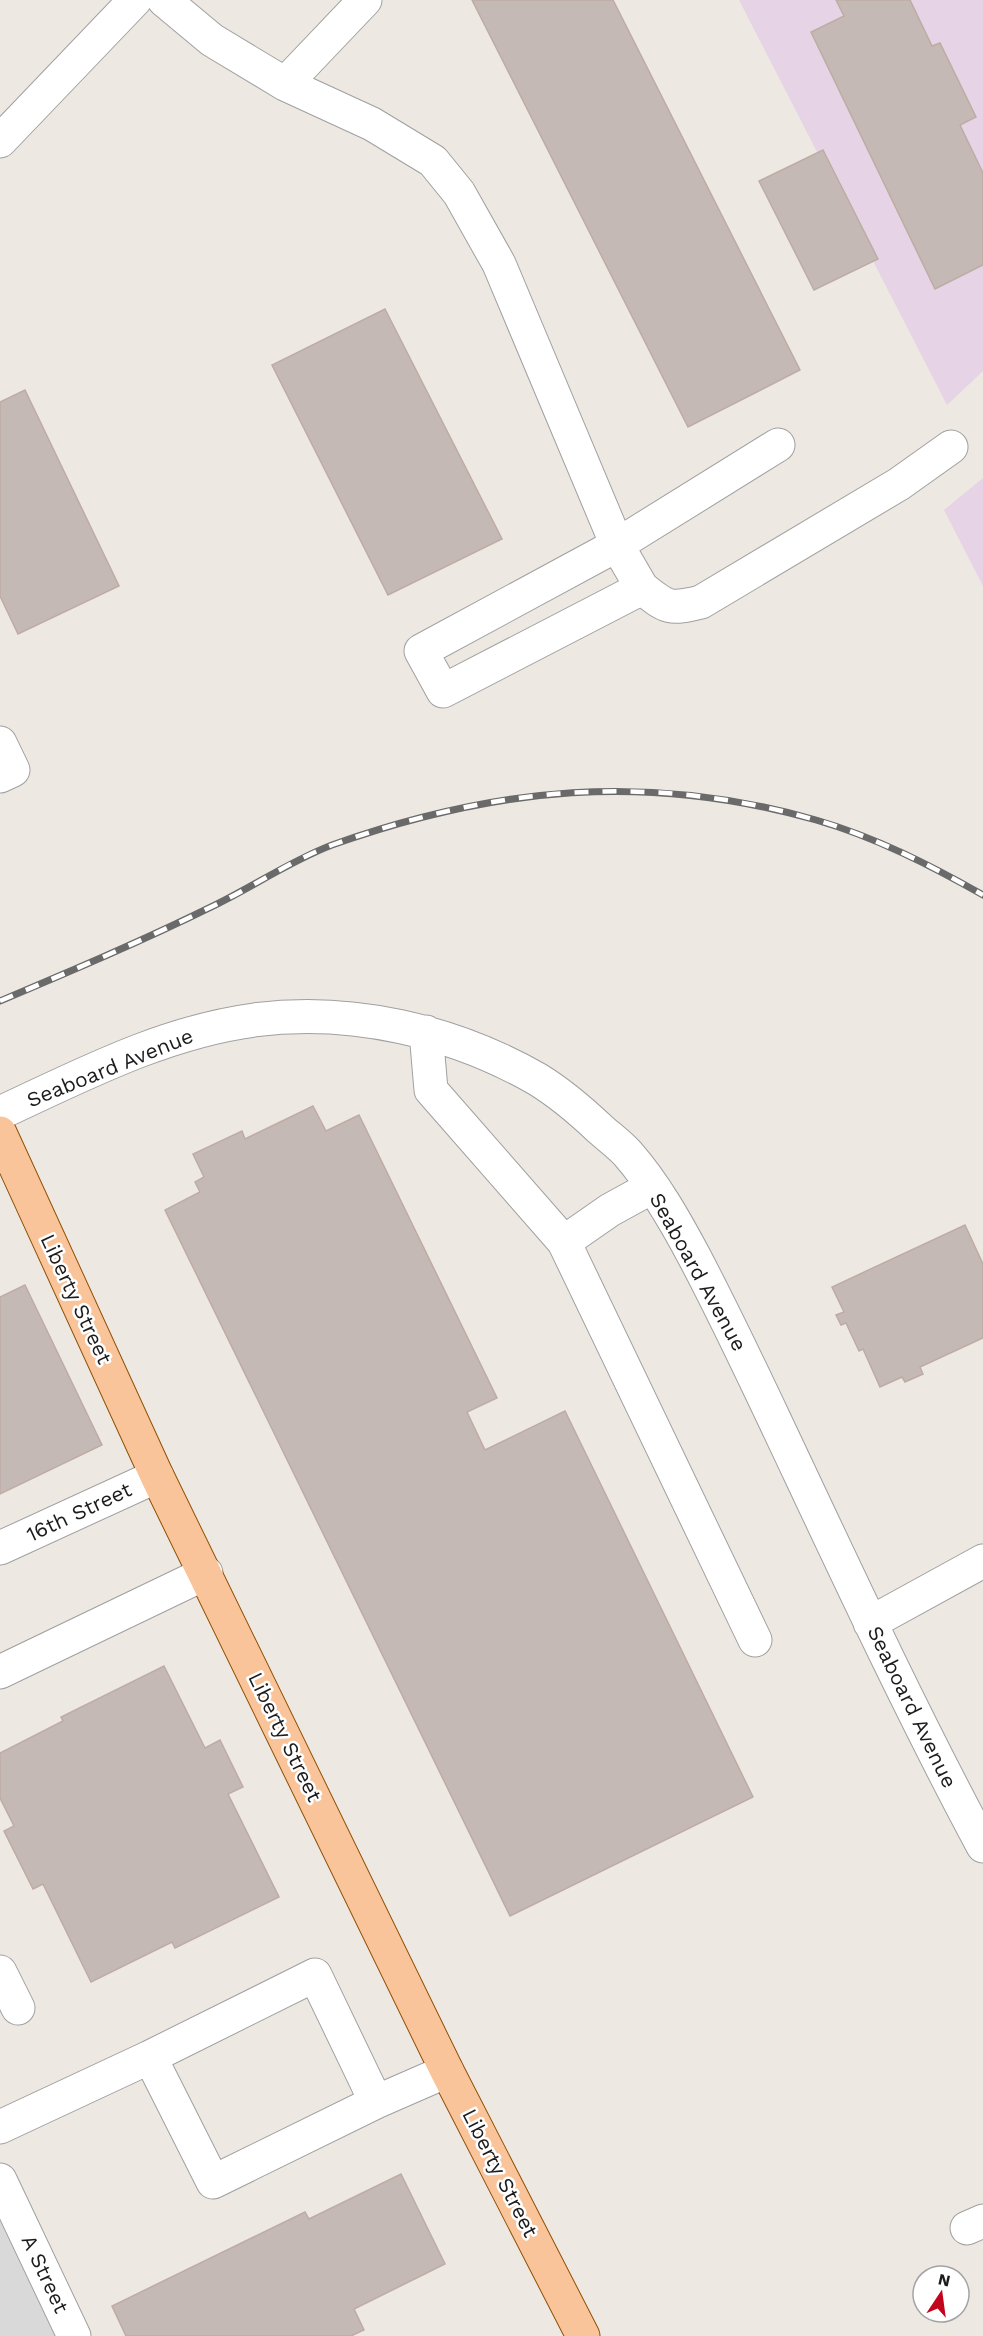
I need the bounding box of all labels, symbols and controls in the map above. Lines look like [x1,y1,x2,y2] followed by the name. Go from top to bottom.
[23,1023,197,1112] street label: Seaboard Avenue
[645,1188,752,1355] street label: Seaboard Avenue
[35,1230,118,1368] street label: Liberty Street
[22,1476,136,1547] street label: 16th Street
[862,1622,963,1792] street label: Seaboard Avenue
[243,1668,328,1806] street label: Liberty Street
[457,2104,544,2241] street label: Liberty Street
[17,2231,74,2317] street label: A Street
[911,2264,971,2324] north arrow
[936,2269,952,2290] text: N

